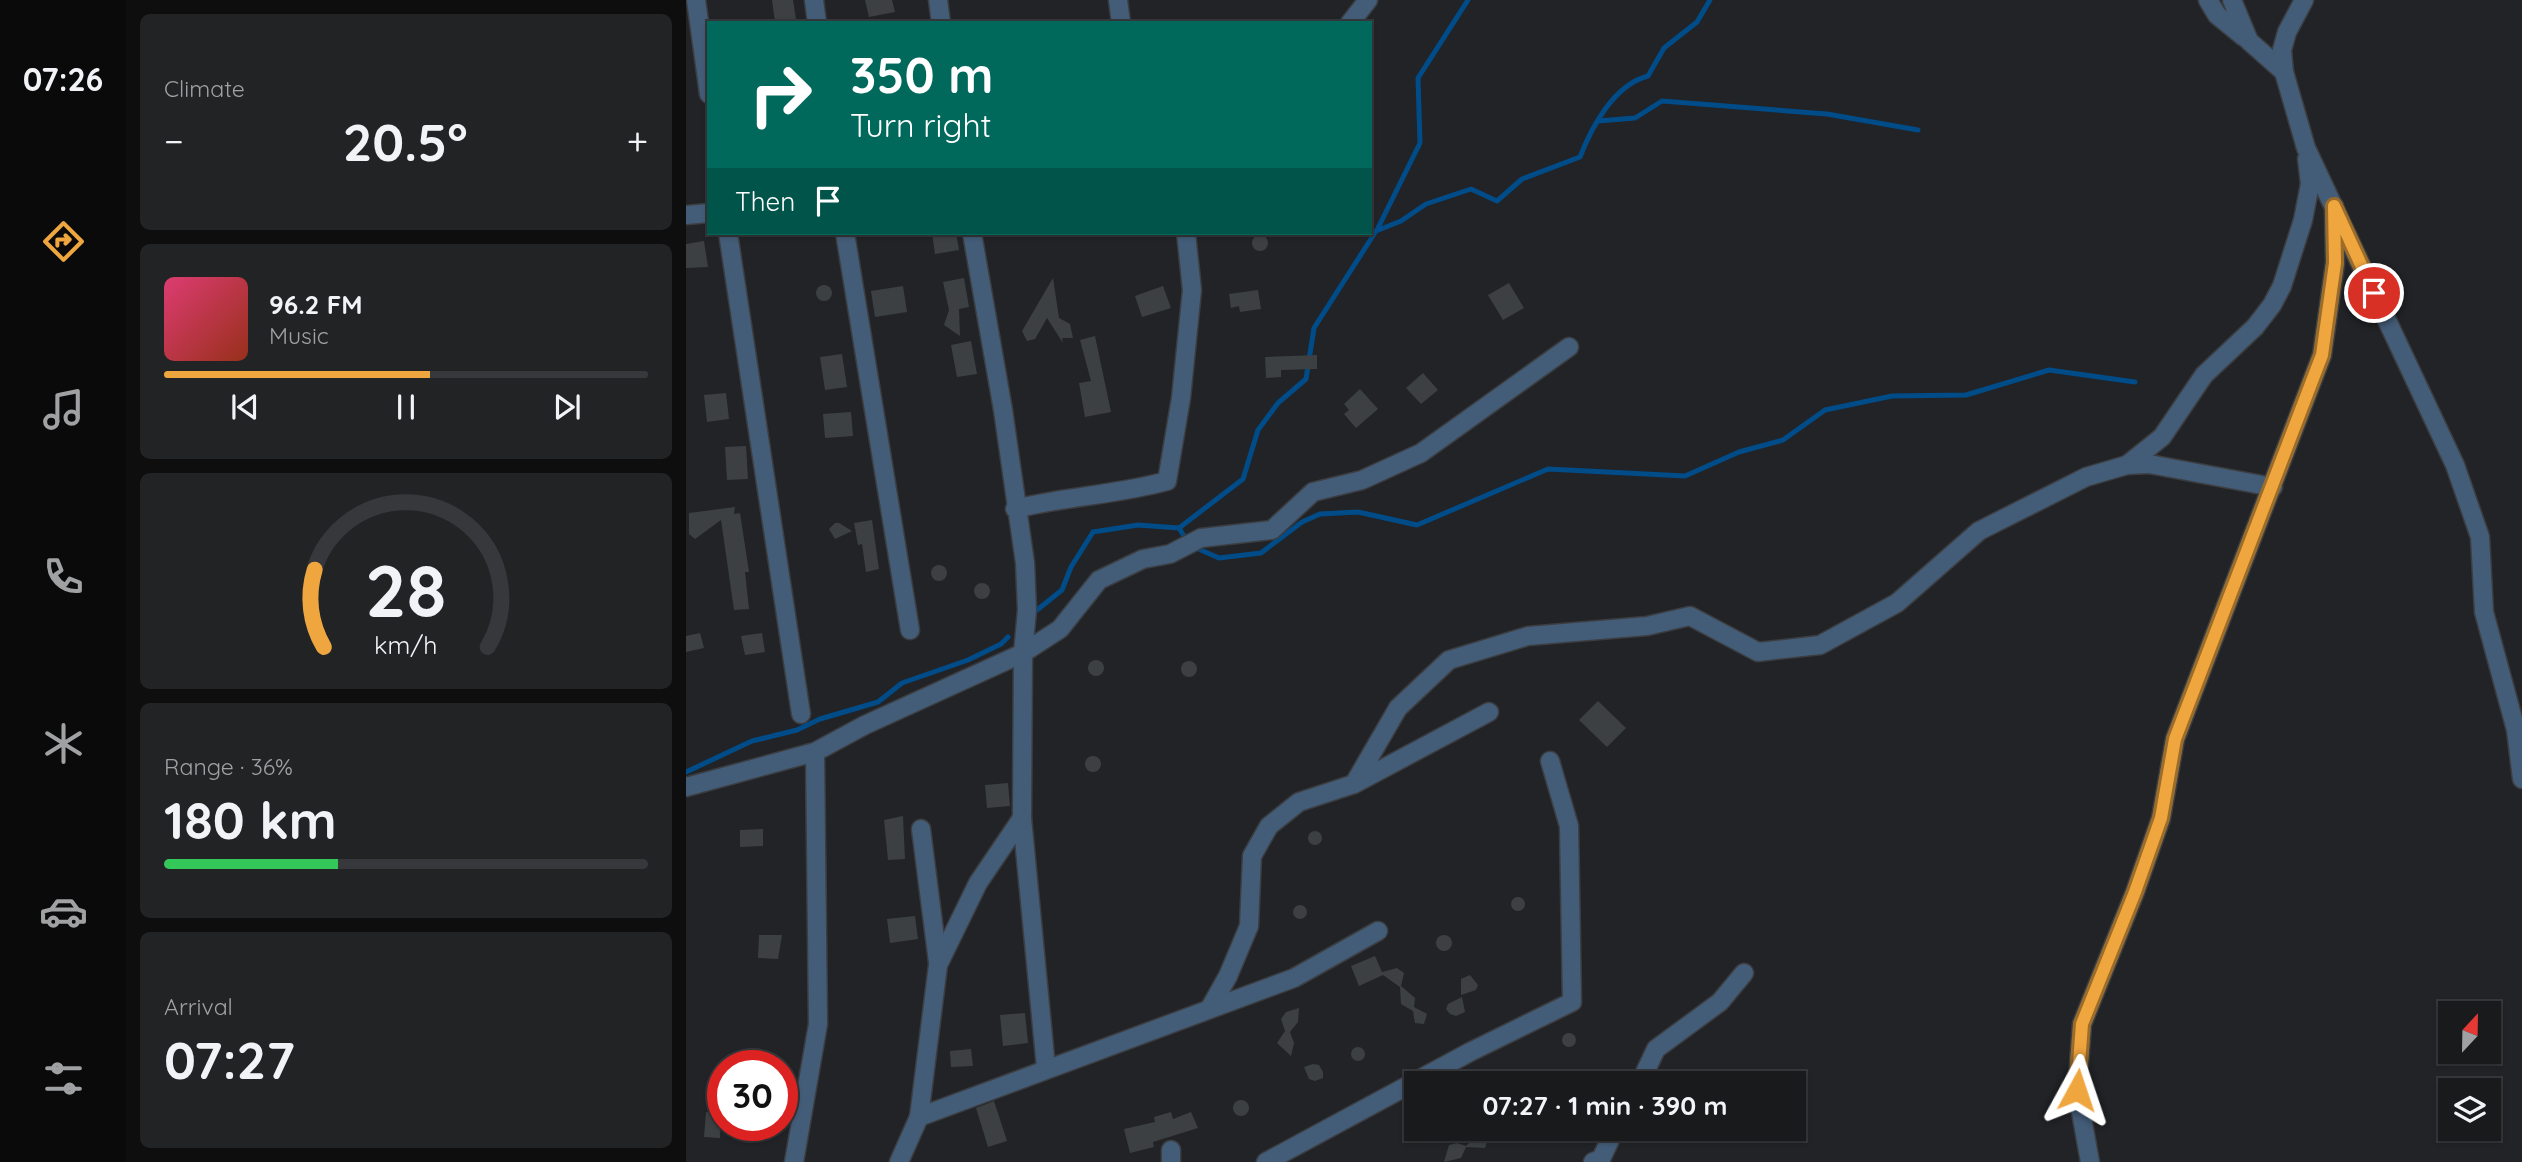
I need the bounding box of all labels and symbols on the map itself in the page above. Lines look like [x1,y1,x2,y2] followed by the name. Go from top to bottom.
[2344,263,2404,323] pin
[2438,1001,2501,1064] north arrow
[707,1050,798,1141] speed limit sign: 30
[2040,1053,2114,1127] position arrow

